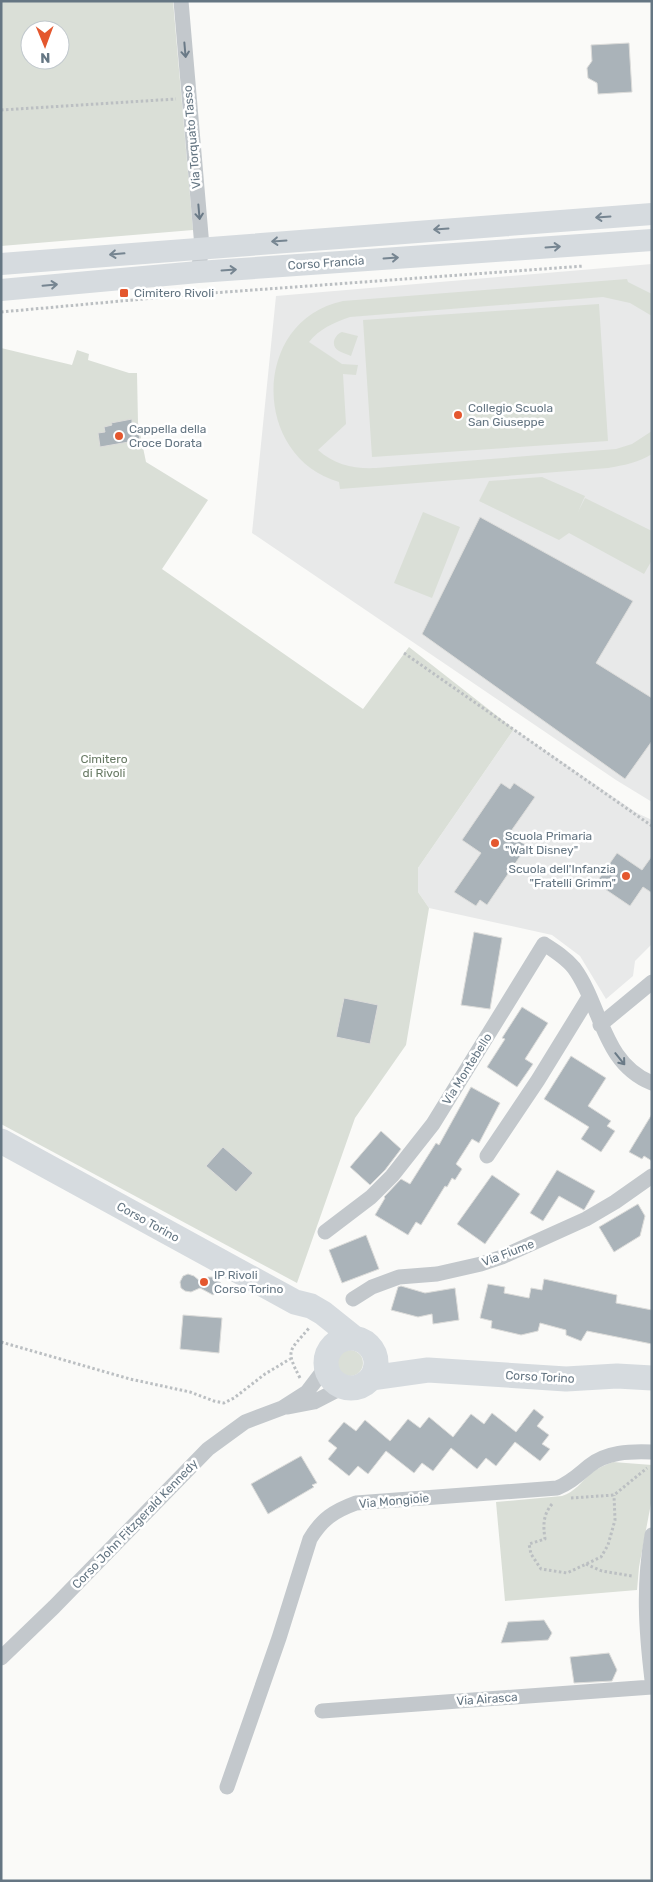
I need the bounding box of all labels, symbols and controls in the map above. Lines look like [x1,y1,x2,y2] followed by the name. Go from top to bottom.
[20,20,70,70] north arrow
[180,42,189,58] one-way arrow
[40,49,50,66] text: N
[180,85,204,189] street label: Via Torquato Tasso
[194,203,203,219] one-way arrow
[595,213,611,222] one-way arrow
[433,225,449,234] one-way arrow
[271,237,287,246] one-way arrow
[545,242,561,252] one-way arrow
[109,250,125,259] one-way arrow
[287,253,365,273] street label: Corso Francia
[383,254,399,263] one-way arrow
[221,265,237,274] one-way arrow
[42,281,58,290] one-way arrow
[134,286,214,300] place label: Cimitero Rivoli
[118,287,130,299] marker: Cimitero Rivoli
[468,401,553,429] place label: Collegio Scuola San Giuseppe
[452,409,464,421] marker: Collegio Scuola San Giuseppe
[129,422,206,450] place label: Cappella della Croce Dorata
[113,430,125,442] marker: Cappella della Croce Dorata
[80,752,128,780] park label: Cimitero di Rivoli
[505,829,592,857] place label: Scuola Primaria "Walt Disney"
[489,837,501,849] marker: Scuola Primaria "Walt Disney"
[508,862,616,890] place label: Scuola dell'Infanzia "Fratelli Grimm"
[620,870,632,882] marker: Scuola dell'Infanzia "Fratelli Grimm"
[439,1030,495,1107] street label: Via Montebello
[615,1052,626,1065] one-way arrow
[114,1199,182,1245] street label: Corso Torino
[480,1237,536,1269] street label: Via Fiume
[214,1268,284,1296] place label: IP Rivoli Corso Torino
[198,1276,210,1288] marker: IP Rivoli Corso Torino
[505,1368,575,1386] street label: Corso Torino
[69,1456,201,1592] street label: Corso John Fitzgerald Kennedy
[358,1491,430,1511] street label: Via Mongioie
[456,1690,518,1708] street label: Via Airasca

